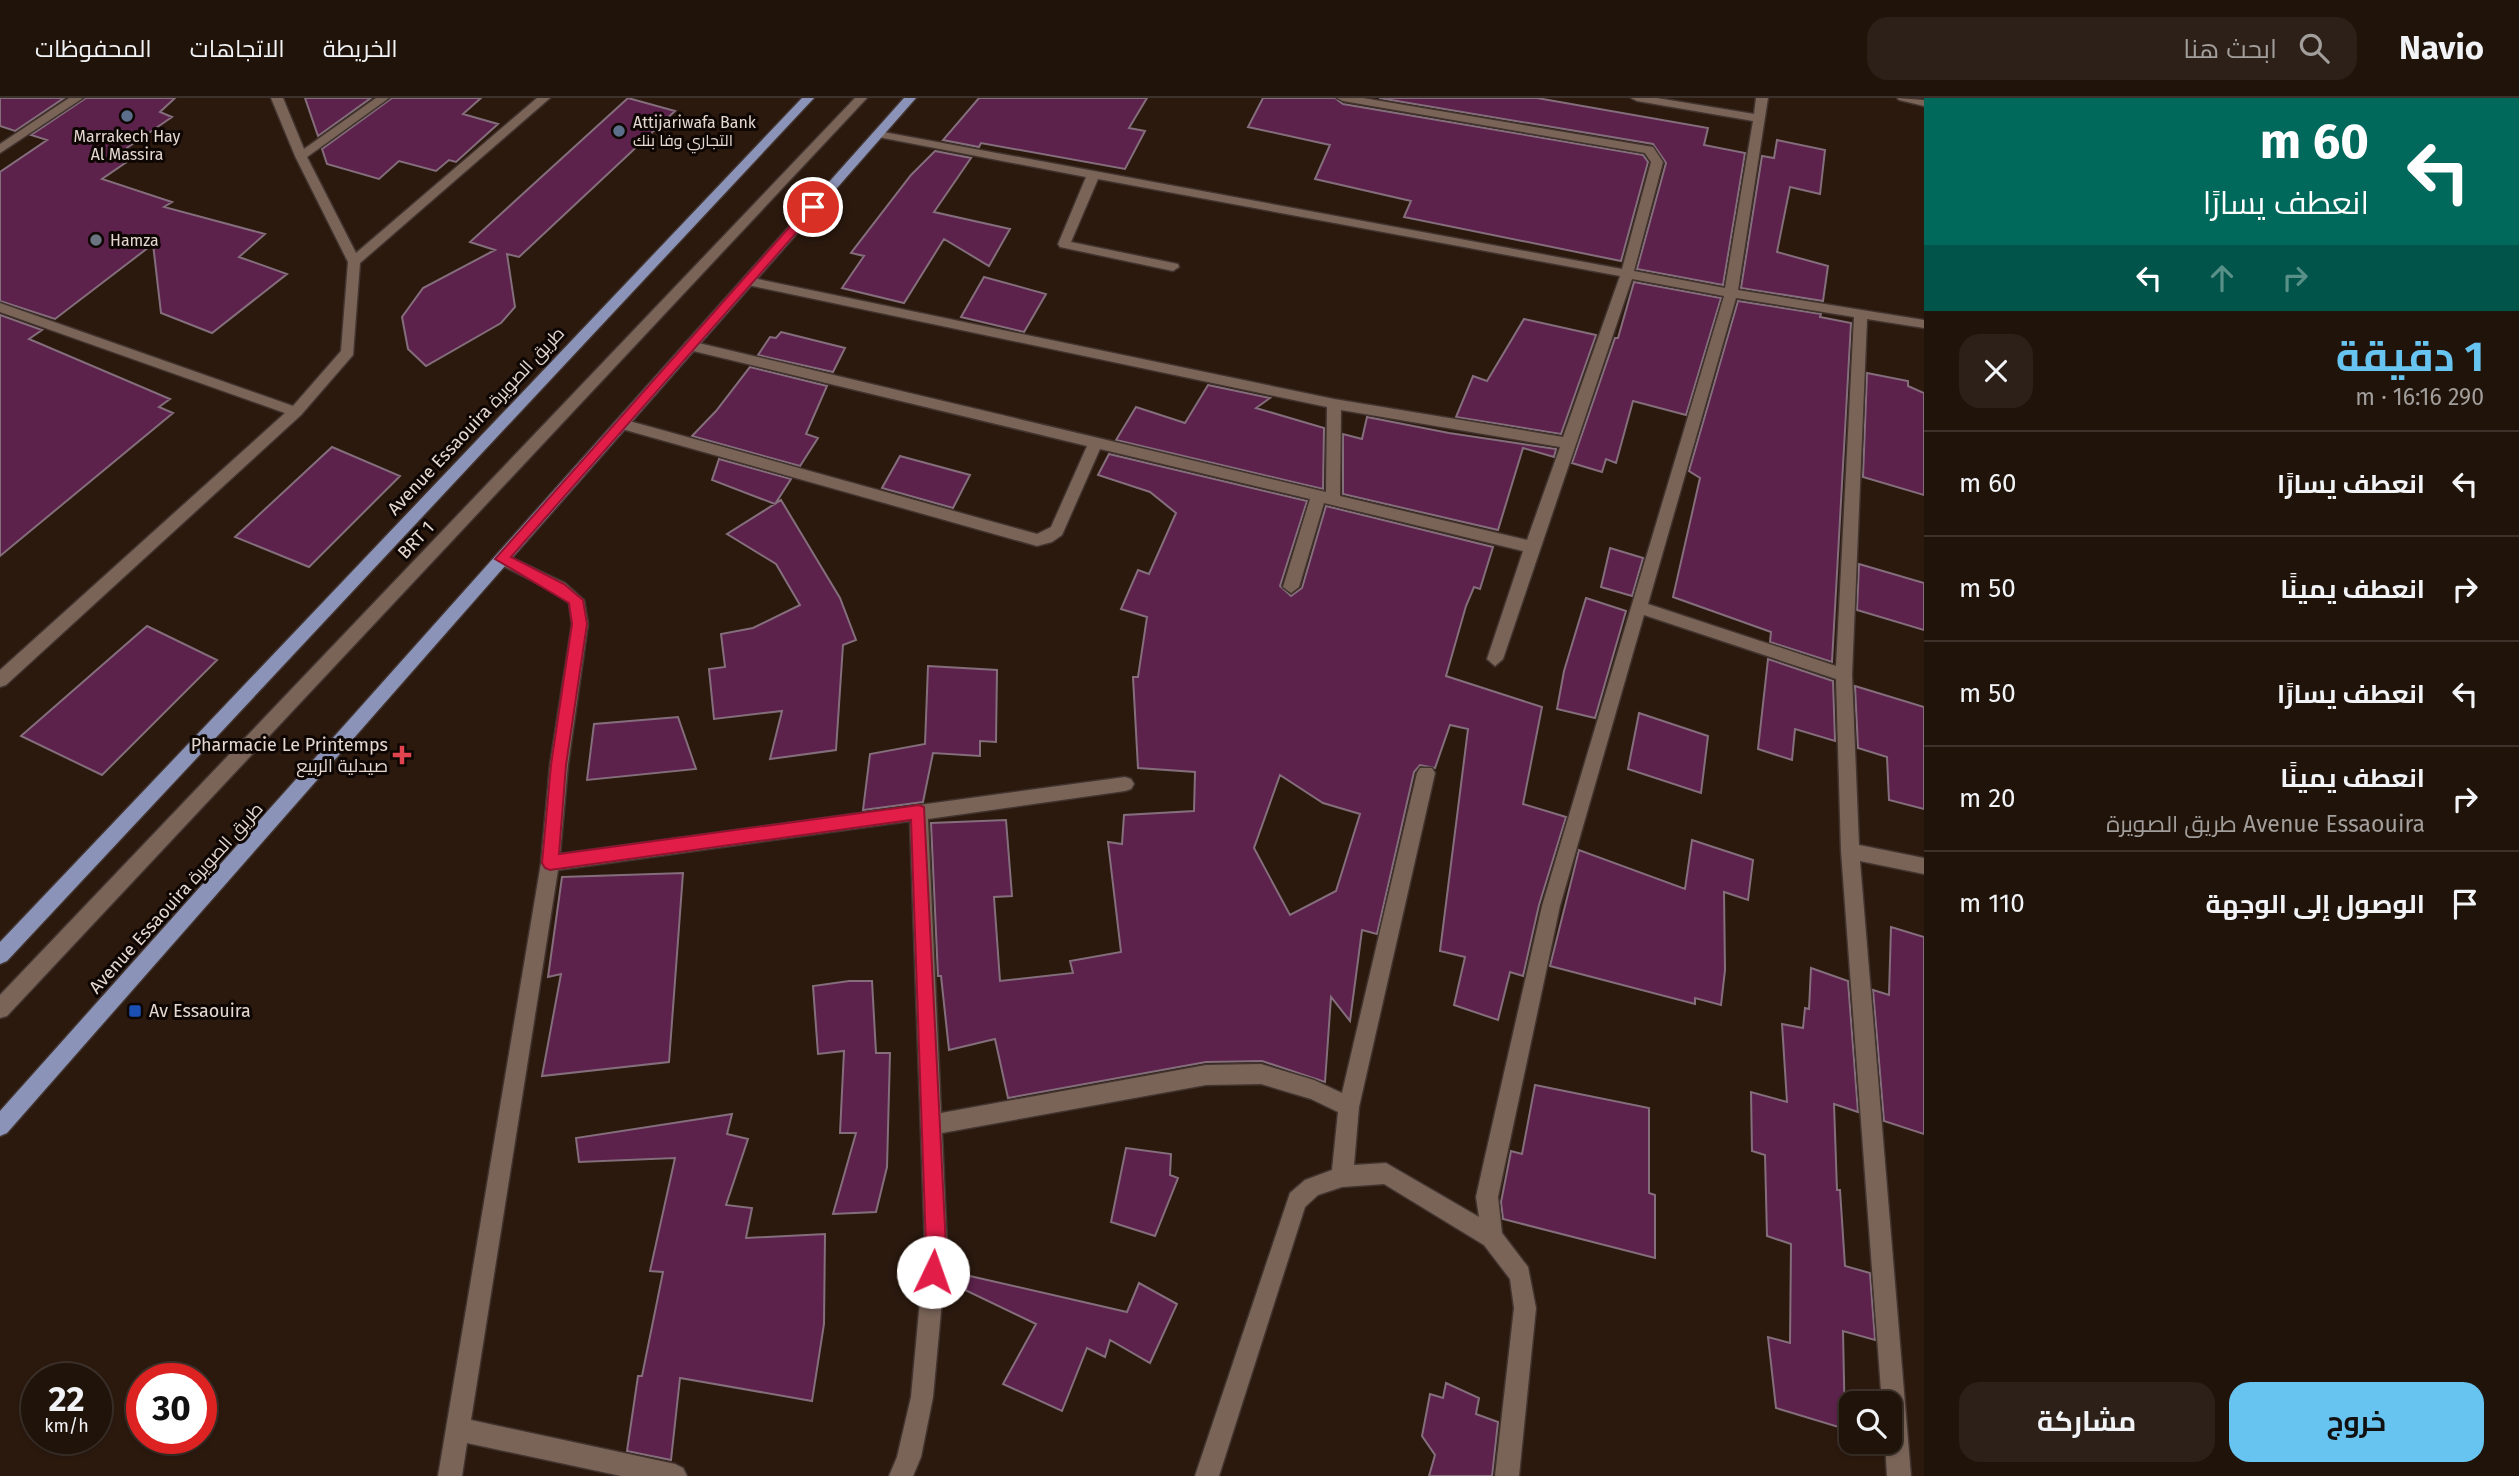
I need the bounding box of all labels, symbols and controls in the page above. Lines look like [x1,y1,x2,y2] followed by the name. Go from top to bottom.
[1867,17,2357,80] search box
[2399,28,2484,68] text: Navio
[2295,29,2333,67] icon: search
[2183,34,2277,65] text: ابحث هنا
[35,35,152,63] text: المحفوظات
[190,35,285,63] text: الاتجاهات
[323,35,398,63] text: الخريطة
[119,108,135,124] marker: Marrakech Hay Al Massira
[2260,112,2369,171] text: 60 m
[633,113,757,154] place label: Attijariwafa Bank التجاري وفا بنك
[611,123,627,139] marker: Attijariwafa Bank التجاري وفا بنك
[2393,126,2484,217] icon: left
[74,127,181,164] place label: Marrakech Hay Al Massira
[783,177,843,237] pin
[2203,184,2369,222] text: انعطف يسارًا
[794,188,832,226] icon: arrive
[110,231,159,250] place label: Hamza
[88,232,104,248] marker: Hamza
[2130,259,2168,297] icon: left
[2203,259,2241,297] icon: ahead
[2276,259,2314,297] icon: right
[383,322,570,520] street label: Avenue Essaouira طريق الصويرة
[2336,332,2484,382] text: 1 دقيقة
[1959,334,2033,408] button: close
[2355,383,2484,411] text: 290 m · 16:16
[2446,465,2484,503] icon: left
[1959,468,2017,499] text: 60 m
[2277,469,2425,500] text: انعطف يسارًا
[393,517,439,563] street label: BRT 1
[2446,570,2484,608] icon: right
[1959,573,2016,604] text: 50 m
[2280,574,2425,605] text: انعطف يمينًا
[2446,675,2484,713] icon: left
[1959,678,2016,709] text: 50 m
[2277,679,2425,710] text: انعطف يسارًا
[191,734,388,778] place label: Pharmacie Le Printemps صيدلية الربيع
[394,747,410,763] marker: Pharmacie Le Printemps صيدلية الربيع
[2280,763,2425,794] text: انعطف يمينًا
[2446,780,2484,818] icon: right
[1959,783,2016,814] text: 20 m
[84,798,268,999] street label: Avenue Essaouira طريق الصويرة
[2106,810,2425,838] text: Avenue Essaouira طريق الصويرة
[2446,885,2484,923] icon: arrive
[1959,888,2025,919] text: 110 m
[2206,889,2425,920] text: الوصول إلى الوجهة
[149,1000,251,1022] place label: Av Essaouira
[127,1003,143,1019] marker: Av Essaouira
[896,1235,970,1309] position arrow
[126,1363,217,1454] speed limit sign: 30
[48,1378,85,1420] text: 22
[1959,1382,2215,1462] button: مشاركة
[2229,1382,2484,1462] button: خروج
[1839,1391,1902,1454] map controls
[1839,1391,1902,1454] button: search
[44,1415,89,1437] text: km/h

